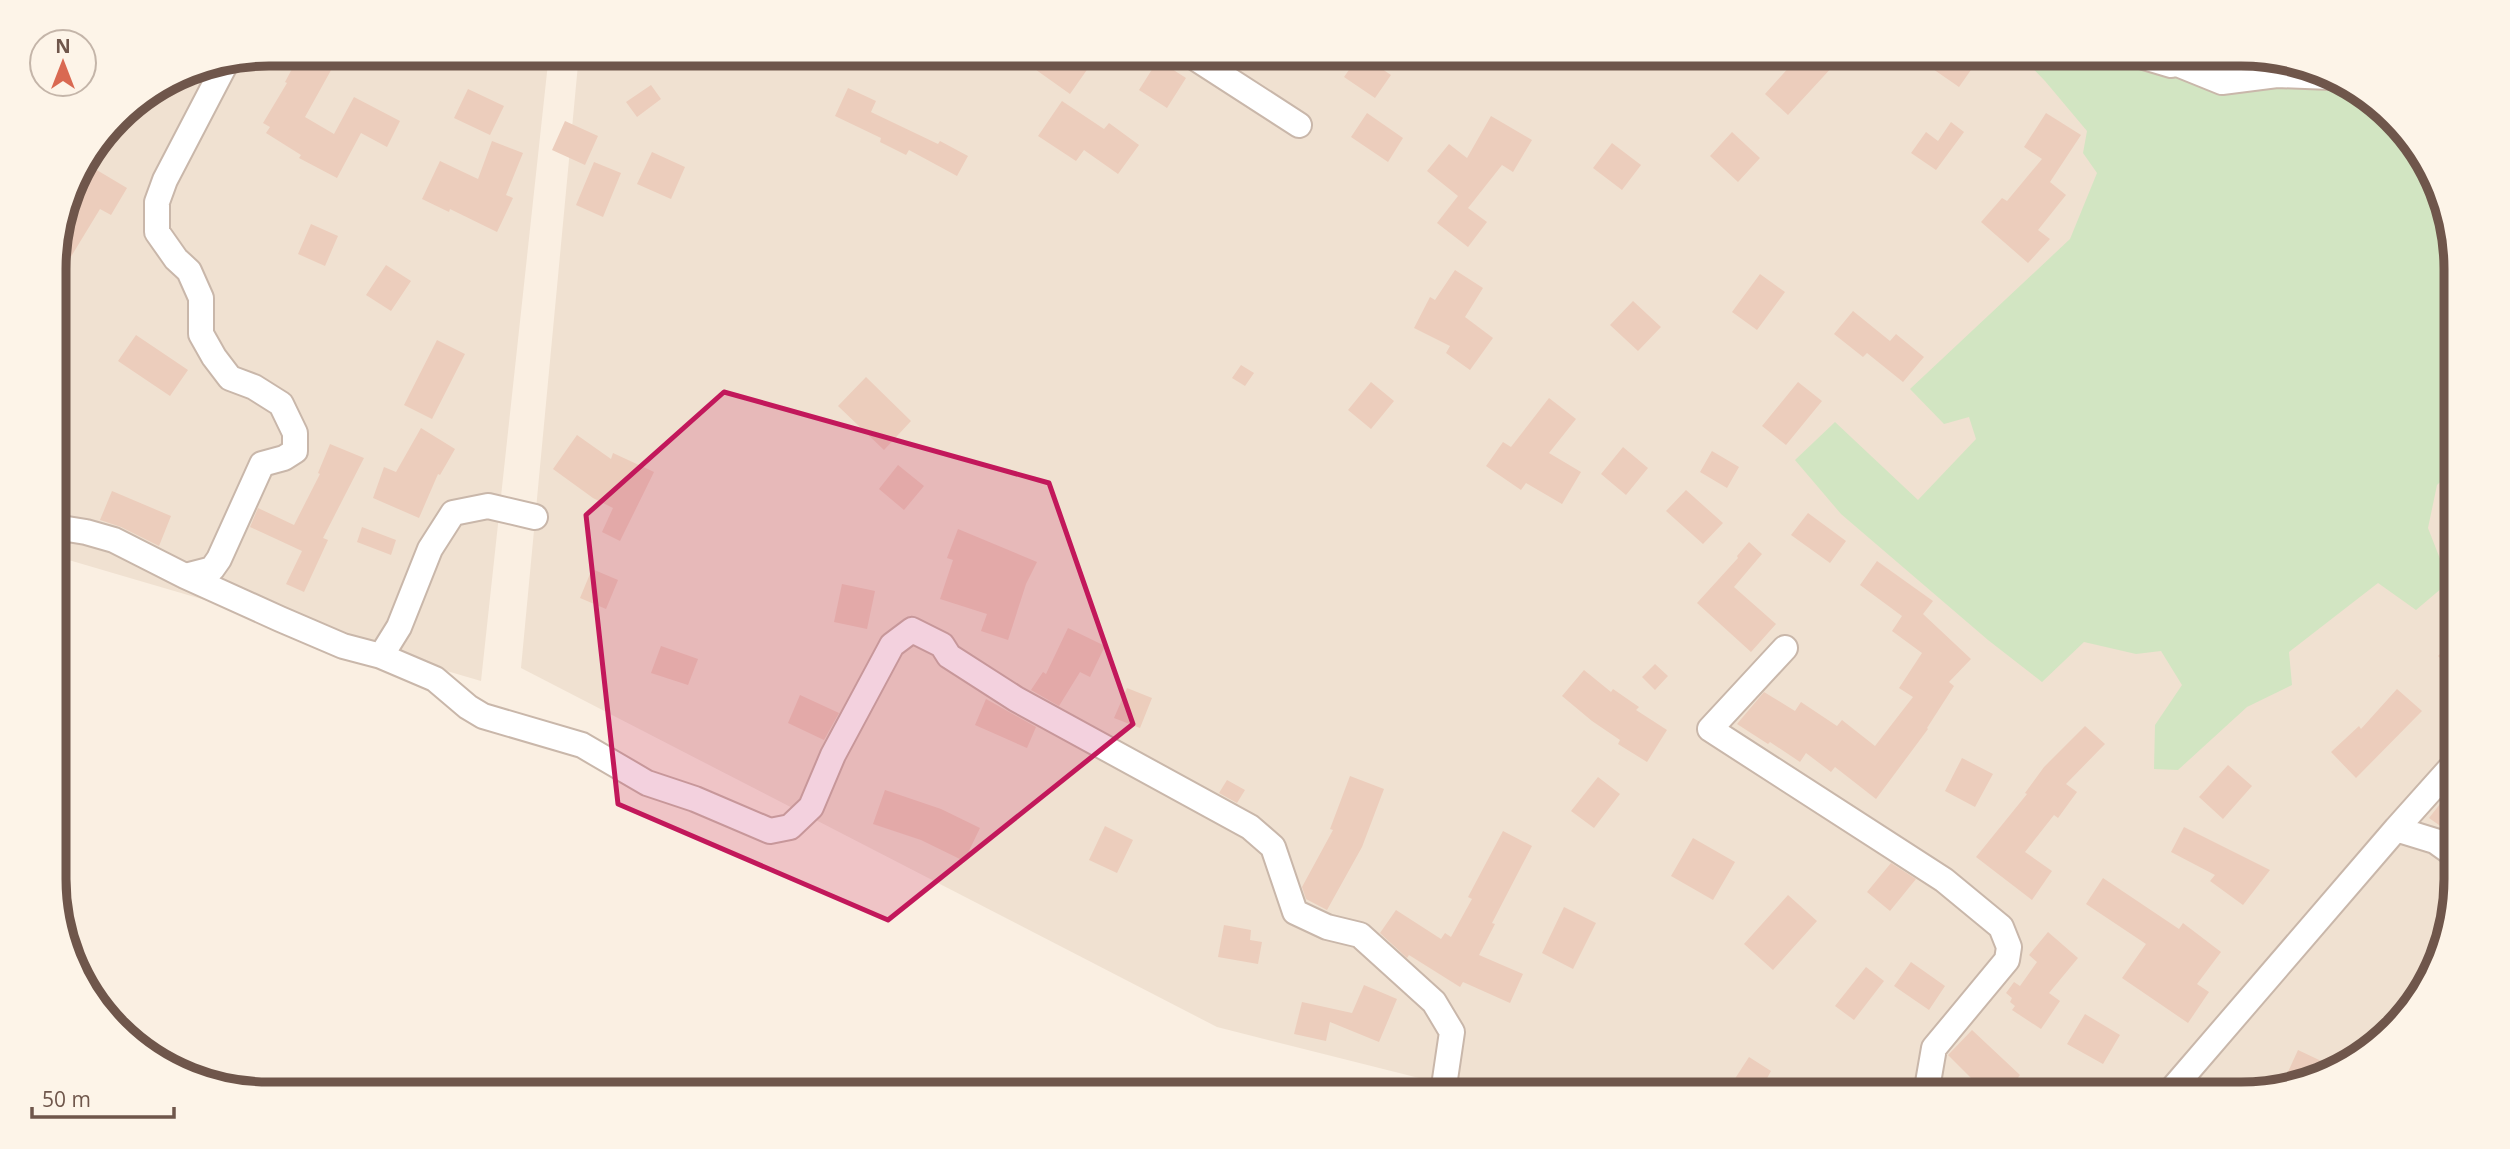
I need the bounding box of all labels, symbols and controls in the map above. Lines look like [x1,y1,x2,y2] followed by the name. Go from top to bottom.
[28,28,98,98] north arrow
[55,33,71,59] text: N
[32,1076,173,1120] scale bar
[42,1085,91,1113] text: 50 m

